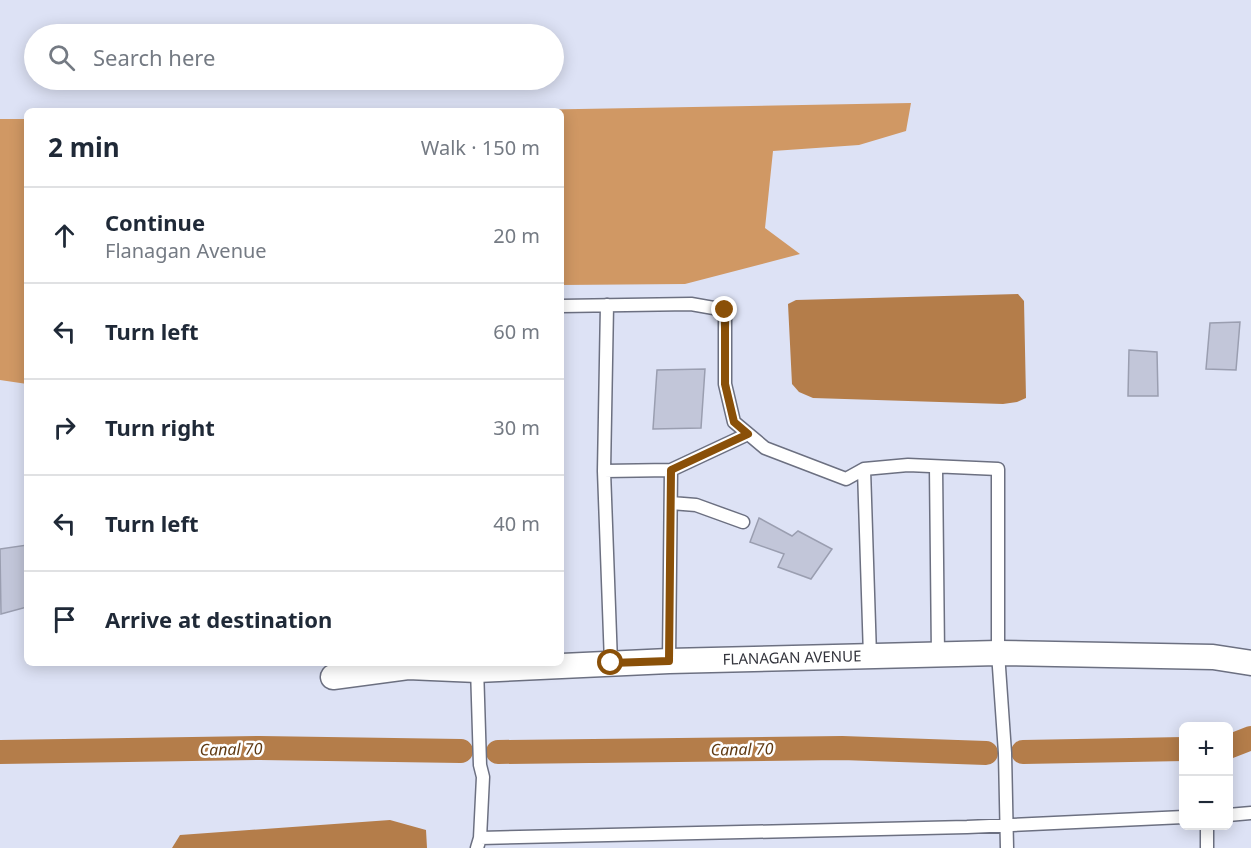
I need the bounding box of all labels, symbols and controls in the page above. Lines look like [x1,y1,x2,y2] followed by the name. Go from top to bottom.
[24,24,564,90] search box
[45,41,78,74] icon: search
[93,42,215,72] text: Search here
[48,129,120,165] text: 2 min
[421,134,540,161] text: Walk · 150 m
[105,207,205,237] text: Continue
[48,219,81,252] icon: ahead
[493,222,540,249] text: 20 m
[105,237,267,264] text: Flanagan Avenue
[711,296,737,322] route end
[48,315,81,348] icon: left
[105,316,199,346] text: Turn left
[493,318,540,345] text: 60 m
[48,411,81,444] icon: right
[105,412,215,442] text: Turn right
[493,414,540,441] text: 30 m
[48,507,81,540] icon: left
[105,508,199,538] text: Turn left
[493,510,540,537] text: 40 m
[48,603,81,636] icon: arrive
[105,604,332,634] text: Arrive at destination
[722,645,862,669] street label: FLANAGAN AVENUE
[597,649,623,675] route start
[1179,722,1233,830] map controls
[1179,722,1233,776] button: +
[199,737,263,761] water label: Canal 70
[710,737,774,761] water label: Canal 70
[1179,776,1233,830] button: −

